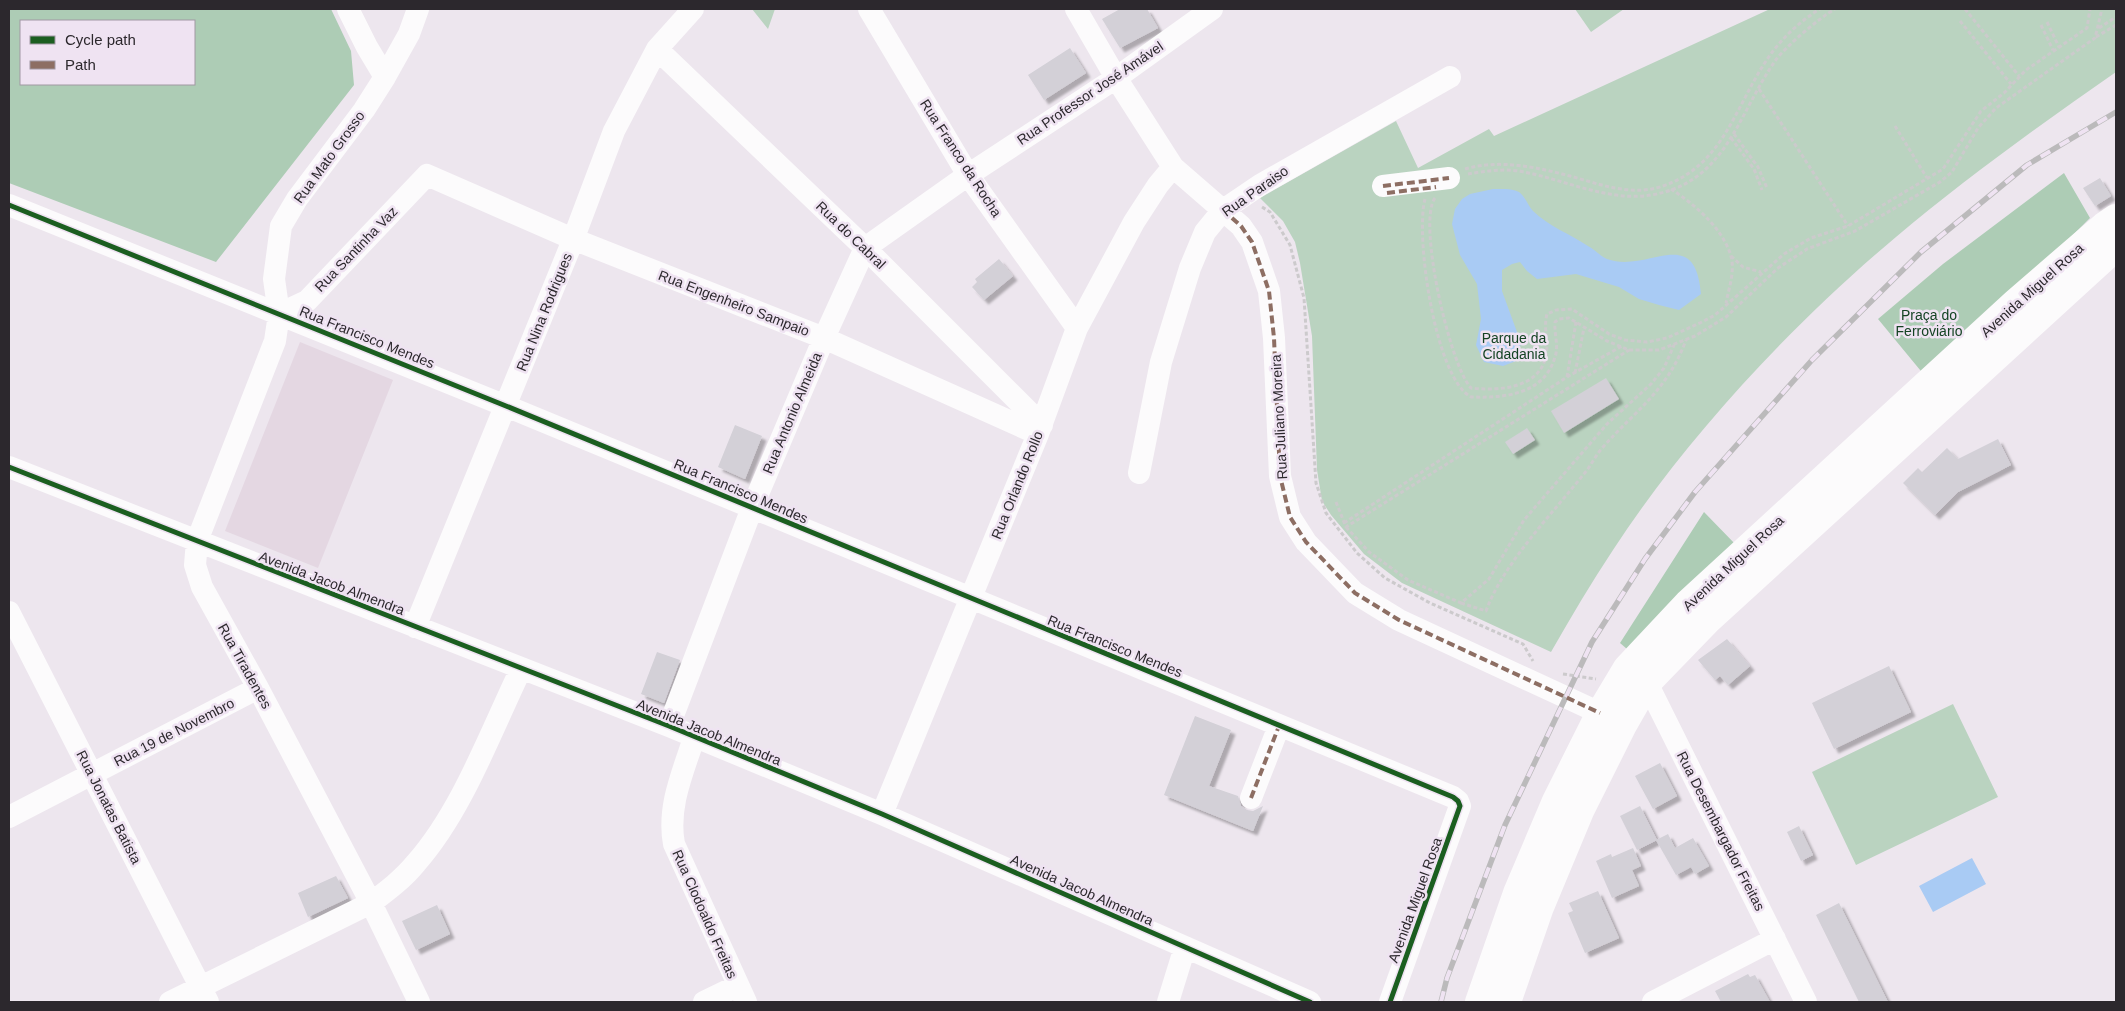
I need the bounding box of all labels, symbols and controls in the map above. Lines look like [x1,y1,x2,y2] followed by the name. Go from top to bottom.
[20,20,195,85] legend
[65,31,136,48] text: Cycle path
[1014,38,1166,148] street label: Rua Professor José Amável
[65,56,96,73] text: Path
[917,96,1005,220] street label: Rua Franco da Rocha
[290,108,368,206] street label: Rua Mato Grosso
[1219,162,1291,220] street label: Rua Paraiso
[813,198,889,272] street label: Rua do Cabral
[311,203,401,295] street label: Rua Santinha Vaz
[1978,240,2087,340] street label: Avenida Miguel Rosa
[513,251,575,373] street label: Rua Nina Rodrigues
[656,267,812,339] street label: Rua Engenheiro Sampaio
[297,303,437,371] street label: Rua Francisco Mendes
[1896,307,1963,339] park label: Praça do Ferroviário
[1482,330,1547,362] park label: Parque da Cidadania
[759,350,825,476] street label: Rua Antonio Almeida
[1268,354,1290,480] street label: Rua Juliano Moreira
[988,428,1046,541] street label: Rua Orlando Rollo
[672,456,810,526] street label: Rua Francisco Mendes
[1679,512,1787,614] street label: Avenida Miguel Rosa
[257,548,407,618] street label: Avenida Jacob Almendra
[1045,612,1185,680] street label: Rua Francisco Mendes
[215,621,275,711] street label: Rua Tiradentes
[111,695,237,769] street label: Rua 19 de Novembro
[634,696,784,768] street label: Avenida Jacob Almendra
[73,748,145,867] street label: Rua Jonatas Batista
[1674,749,1768,913] street label: Rua Desembargador Freitas
[1385,835,1445,965] street label: Avenida Miguel Rosa
[669,847,741,981] street label: Rua Clodoaldo Freitas
[1008,851,1156,929] street label: Avenida Jacob Almendra

